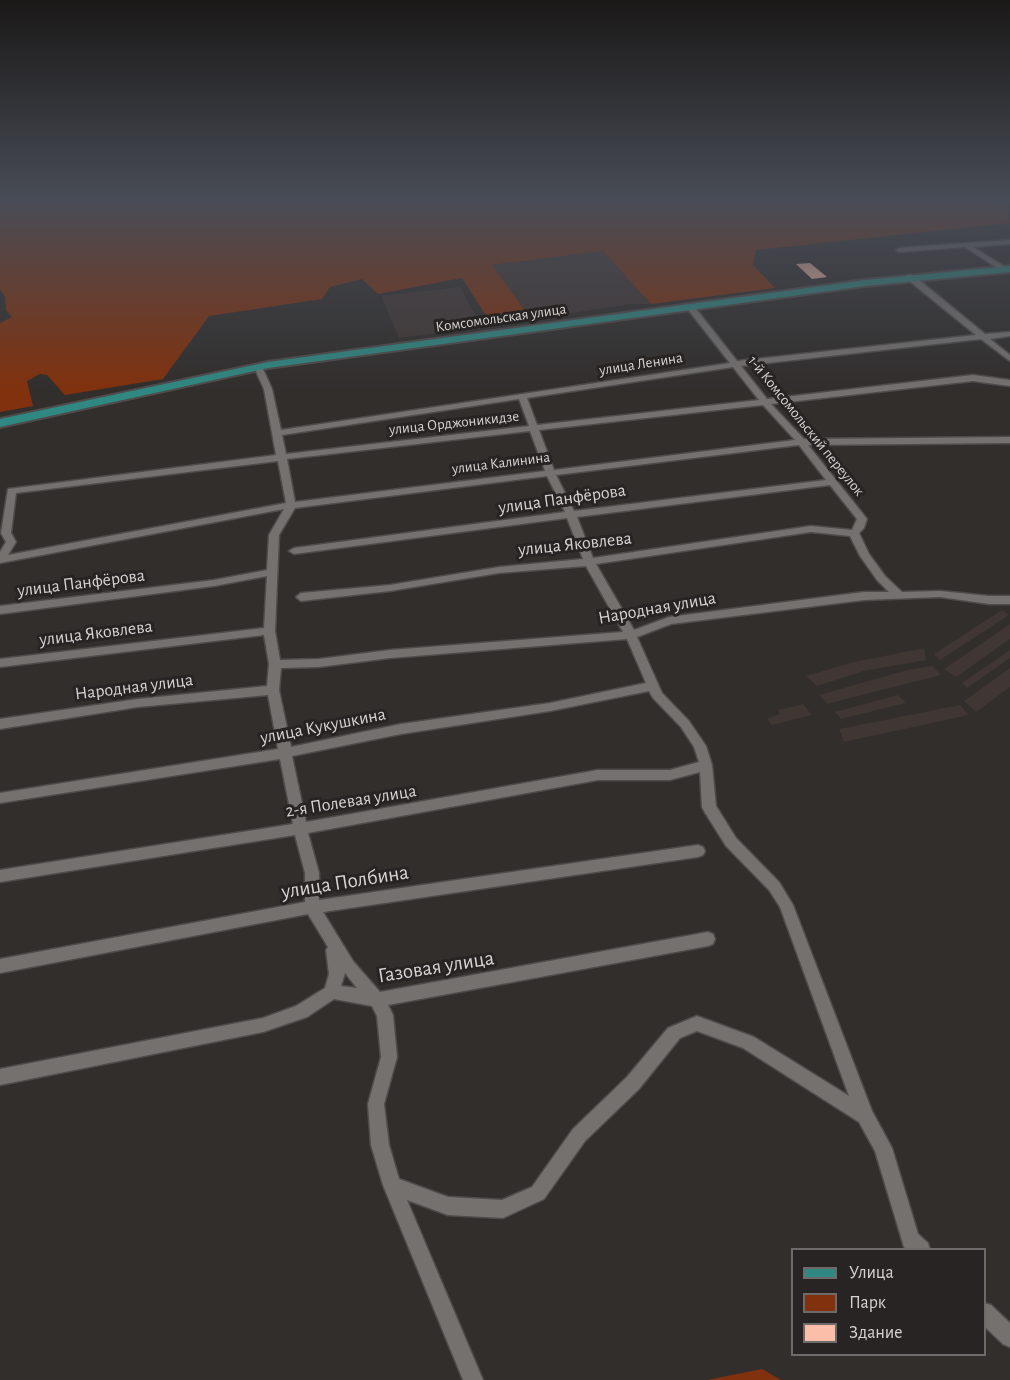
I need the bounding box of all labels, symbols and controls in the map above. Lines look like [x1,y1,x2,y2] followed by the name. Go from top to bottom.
[434,300,568,336] street label: Комсомольская улица
[598,349,684,379] street label: улица Ленина
[744,352,868,500] street label: 1-й Комсомольский переулок
[388,407,520,439] street label: улица Орджоникидзе
[451,448,551,478] street label: улица Калинина
[497,479,627,519] street label: улица Панфёрова
[517,527,633,561] street label: улица Яковлева
[16,564,146,602] street label: улица Панфёрова
[596,587,718,629] street label: Народная улица
[38,615,154,651] street label: улица Яковлева
[74,669,194,705] street label: Народная улица
[258,703,388,749] street label: улица Кукушкина
[284,780,418,822] street label: 2-я Полевая улица
[279,859,411,905] street label: улица Полбина
[376,945,496,989] street label: Газовая улица
[791,1248,986,1356] legend
[849,1264,894,1282] text: Улица
[849,1294,886,1312] text: Парк
[849,1324,903,1342] text: Здание

